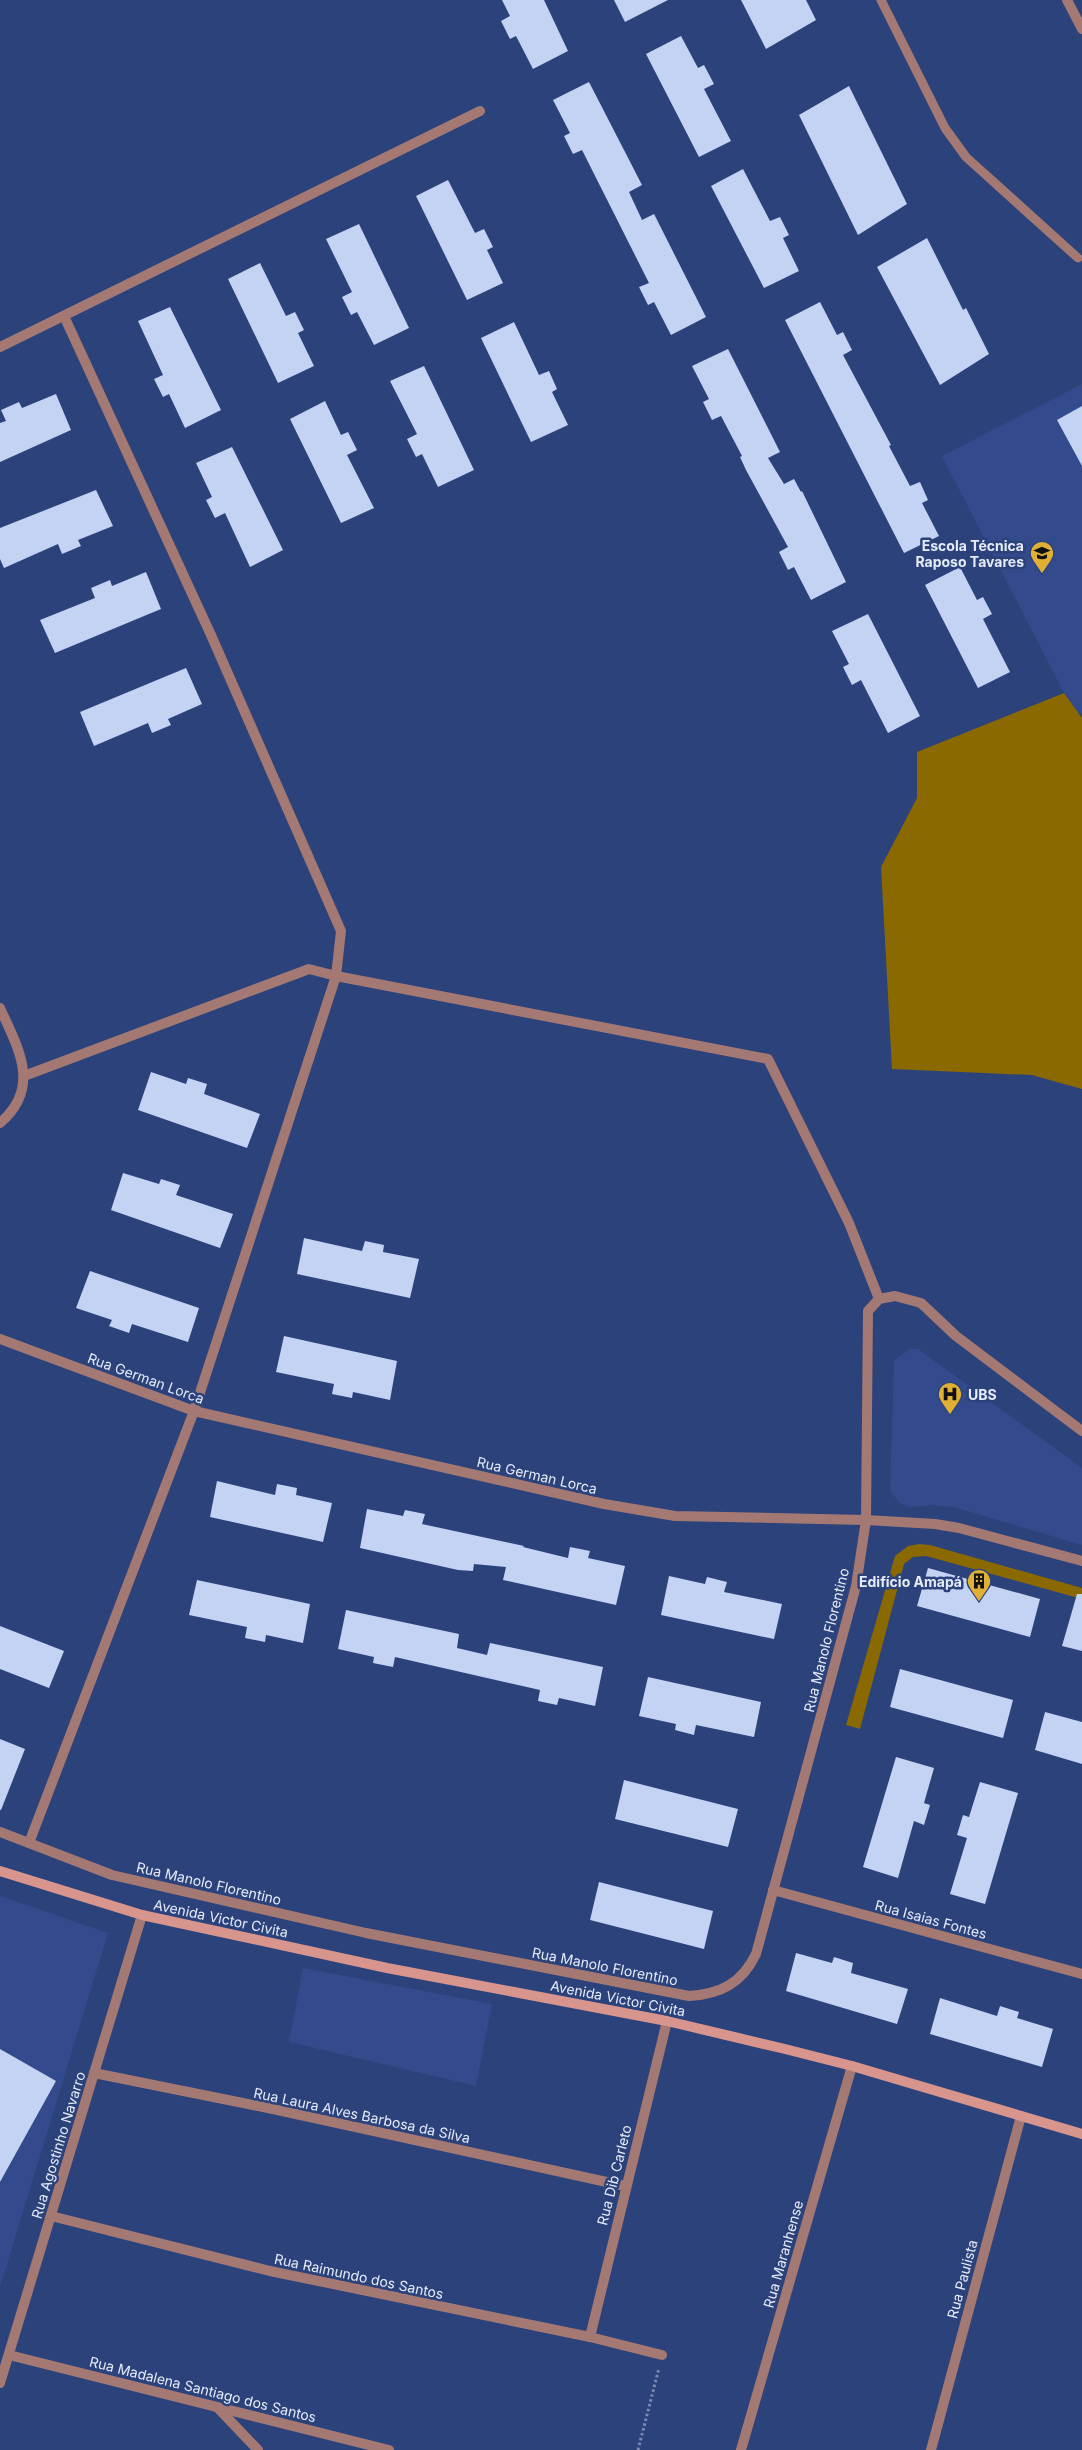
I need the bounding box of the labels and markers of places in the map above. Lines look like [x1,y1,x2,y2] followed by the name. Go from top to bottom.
[915,537,1024,570] place label: Escola Técnica Raposo Tavares
[1029,540,1055,574] school or university icon: Escola Técnica Raposo Tavares
[937,1381,963,1415] hospital icon: UBS
[968,1386,997,1403] place label: UBS
[966,1568,992,1602] building icon: Edifício Amapá
[859,1573,962,1590] place label: Edifício Amapá

